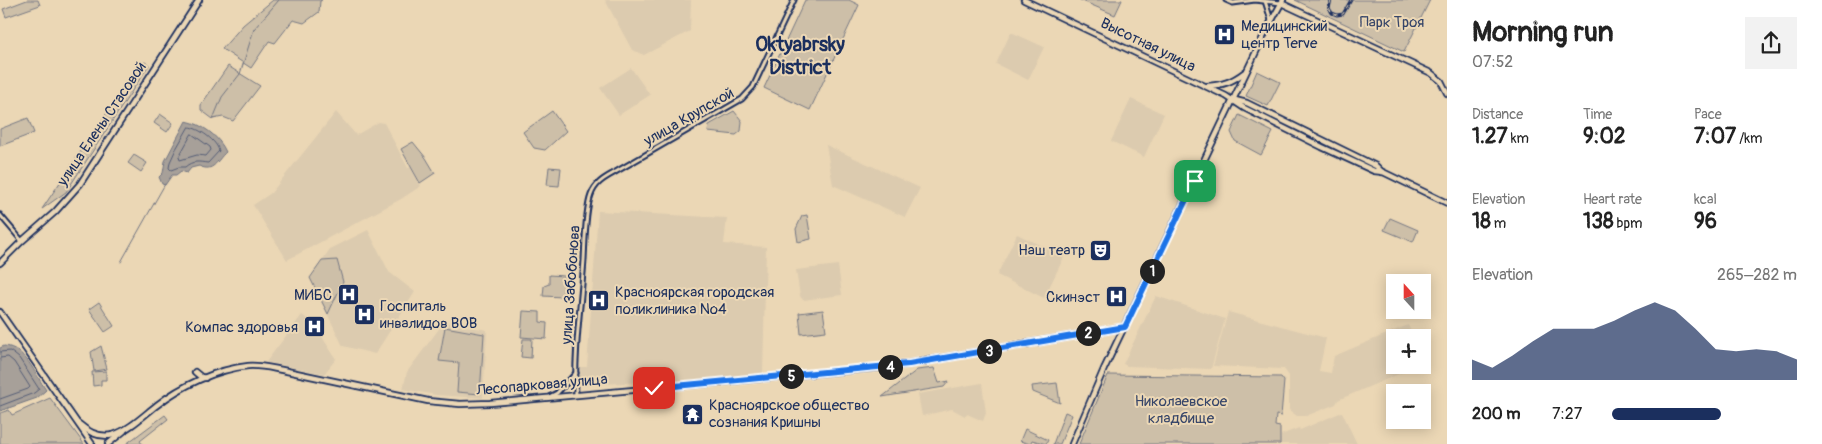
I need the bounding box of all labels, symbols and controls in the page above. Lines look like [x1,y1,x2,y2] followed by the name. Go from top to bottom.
[1360,13,1424,32] park label: Парк Троя
[1097,14,1199,76] street label: Высотная улица
[1472,15,1614,50] text: Morning run
[1241,17,1328,53] place label: Медицинский центр Terve
[1745,17,1797,69] button: share
[1213,23,1237,47] hospital icon: Медицинский центр Terve
[755,32,845,80] district label: Oktyabrsky District
[1472,52,1513,72] text: 07:52
[53,58,151,191] street label: улица Елены Стасовой
[640,84,737,151] street label: улица Крупской
[1472,106,1523,123] text: Distance
[1583,106,1612,123] text: Time
[1694,106,1722,123] text: Pace
[1472,123,1508,150] text: 1.27
[1583,123,1626,150] text: 9:02
[1694,123,1736,150] text: 7:07
[1508,130,1529,147] text: km
[1736,130,1763,147] text: /km
[1174,160,1216,202] pin
[1181,167,1209,195] icon: arrive
[1472,191,1525,208] text: Elevation
[1583,191,1642,208] text: Heart rate
[1694,191,1717,208] text: kcal
[1472,208,1491,235] text: 18
[1583,208,1614,235] text: 138
[1694,208,1717,235] text: 96
[1491,215,1506,232] text: m
[1614,215,1642,232] text: bpm
[557,225,585,346] street label: улица Забобонова
[1089,238,1113,262] theatre icon: Наш театр
[1018,241,1085,260] place label: Наш театр
[1140,258,1164,284] pin: 1
[1150,263,1155,280] text: 1
[1472,265,1533,285] text: Elevation
[1717,265,1797,285] text: 265–282 m
[1386,274,1431,319] north arrow
[1386,274,1431,429] map controls
[336,283,360,307] hospital icon: МИБС
[615,283,774,319] place label: Красноярская городская поликлиника №4
[1104,285,1128,309] hospital icon: Скинэст
[294,286,332,305] place label: МИБС
[1046,288,1100,307] place label: Скинэст
[587,289,611,313] hospital icon: Красноярская городская поликлиника №4
[380,297,477,333] place label: Госпиталь инвалидов ВОВ
[352,303,376,327] hospital icon: Госпиталь инвалидов ВОВ
[302,315,326,339] hospital icon: Компас здоровья
[185,318,298,337] place label: Компас здоровья
[1076,320,1100,346] pin: 2
[1085,325,1092,342] text: 2
[1386,329,1431,374] button: +
[976,338,1002,364] pin: 3
[986,343,993,360] text: 3
[878,354,902,380] pin: 4
[886,359,895,376] text: 4
[778,364,804,388] pin: 5
[633,367,675,409] pin
[788,368,795,385] text: 5
[475,370,608,400] street label: Лесопарковая улица
[640,374,668,402] icon: check
[1386,384,1431,429] button: −
[1135,392,1228,428] park label: Николаевское кладбище
[709,396,870,432] place label: Красноярское общество сознания Кришны
[681,402,705,426] temple icon: Красноярское общество сознания Кришны
[1472,404,1520,424] text: 200 m
[1552,404,1582,424] text: 7:27

